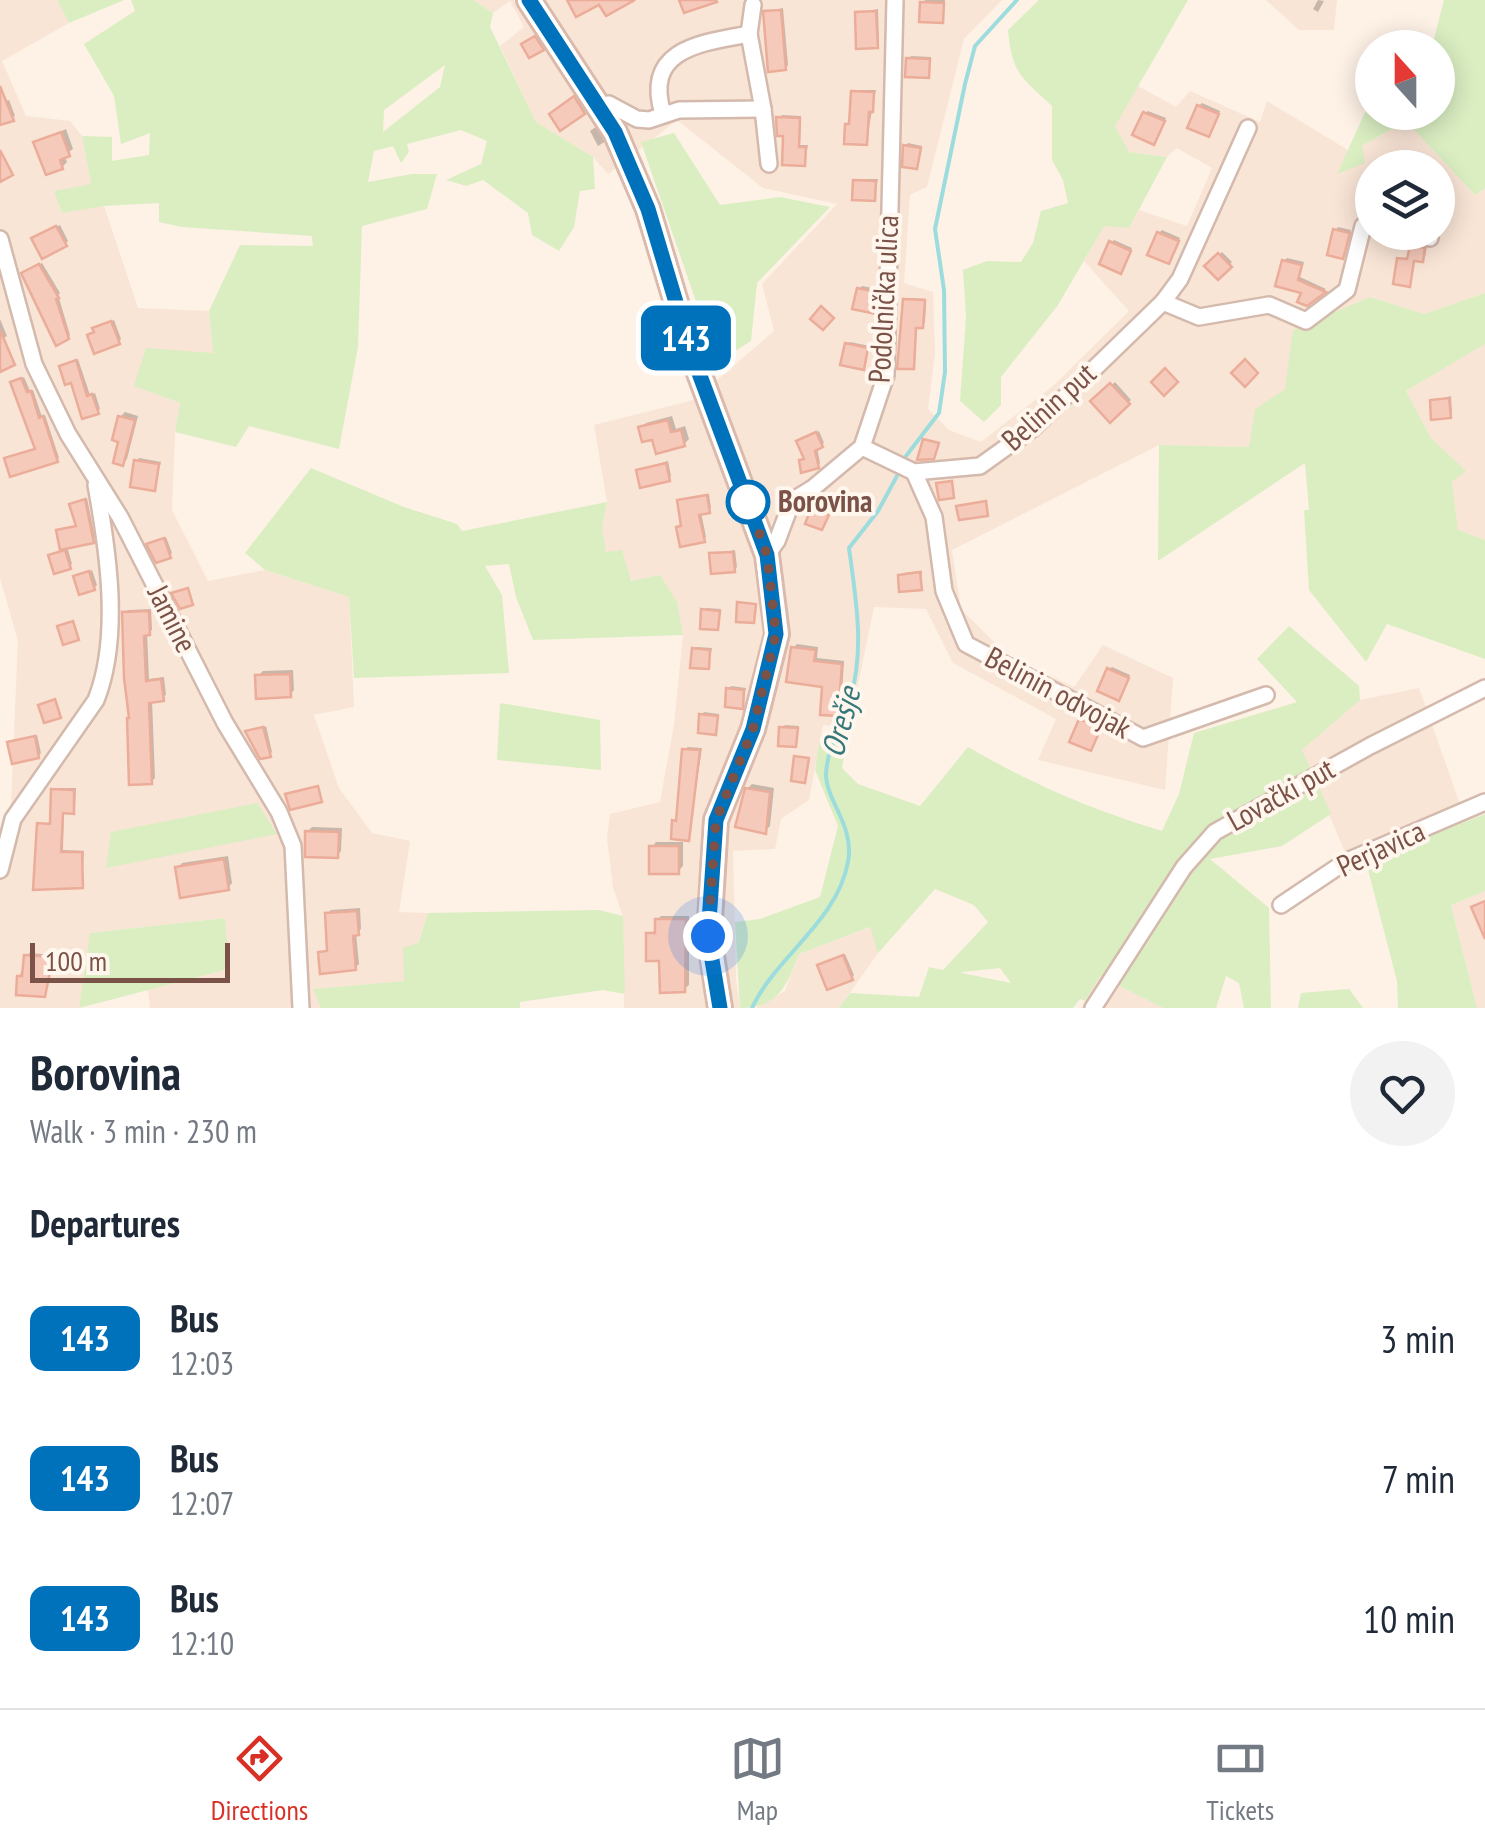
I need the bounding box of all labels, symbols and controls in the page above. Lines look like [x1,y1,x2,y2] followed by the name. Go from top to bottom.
[1355,30,1455,130] north arrow
[1355,30,1455,250] map controls
[1355,150,1455,250] button: layers
[859,214,906,384] street label: Podolnička ulica
[628,306,744,370] line badge: 143
[661,315,711,361] text: 143
[993,353,1104,458] street label: Belinin put
[727,481,769,523] marker: Borovina
[778,481,872,520] place label: Borovina
[139,577,207,659] street label: Jamine
[979,637,1139,747] street label: Belinin odvojak
[811,681,870,761] water label: Orešje
[1220,748,1342,839] street label: Lovački put
[1330,810,1431,885] street label: Perjavica
[683,911,733,961] your location
[30,938,230,983] scale bar
[45,942,107,979] text: 100 m
[30,1041,181,1103] text: Borovina
[1350,1041,1455,1146] button: heart
[30,1110,257,1152] text: Walk · 3 min · 230 m
[30,1198,180,1247] text: Departures
[170,1293,219,1342] text: Bus
[1380,1314,1455,1363] text: 3 min
[60,1315,110,1361] text: 143
[170,1342,234,1384] text: 12:03
[170,1433,219,1482] text: Bus
[1382,1454,1455,1503] text: 7 min
[60,1455,110,1501] text: 143
[170,1482,234,1524] text: 12:07
[170,1573,219,1622] text: Bus
[1363,1594,1455,1643] text: 10 min
[60,1595,110,1641] text: 143
[170,1622,234,1664] text: 12:10
[211,1731,308,1828] tab: Directions
[730,1731,785,1828] tab: Map
[1206,1731,1274,1828] tab: Tickets

